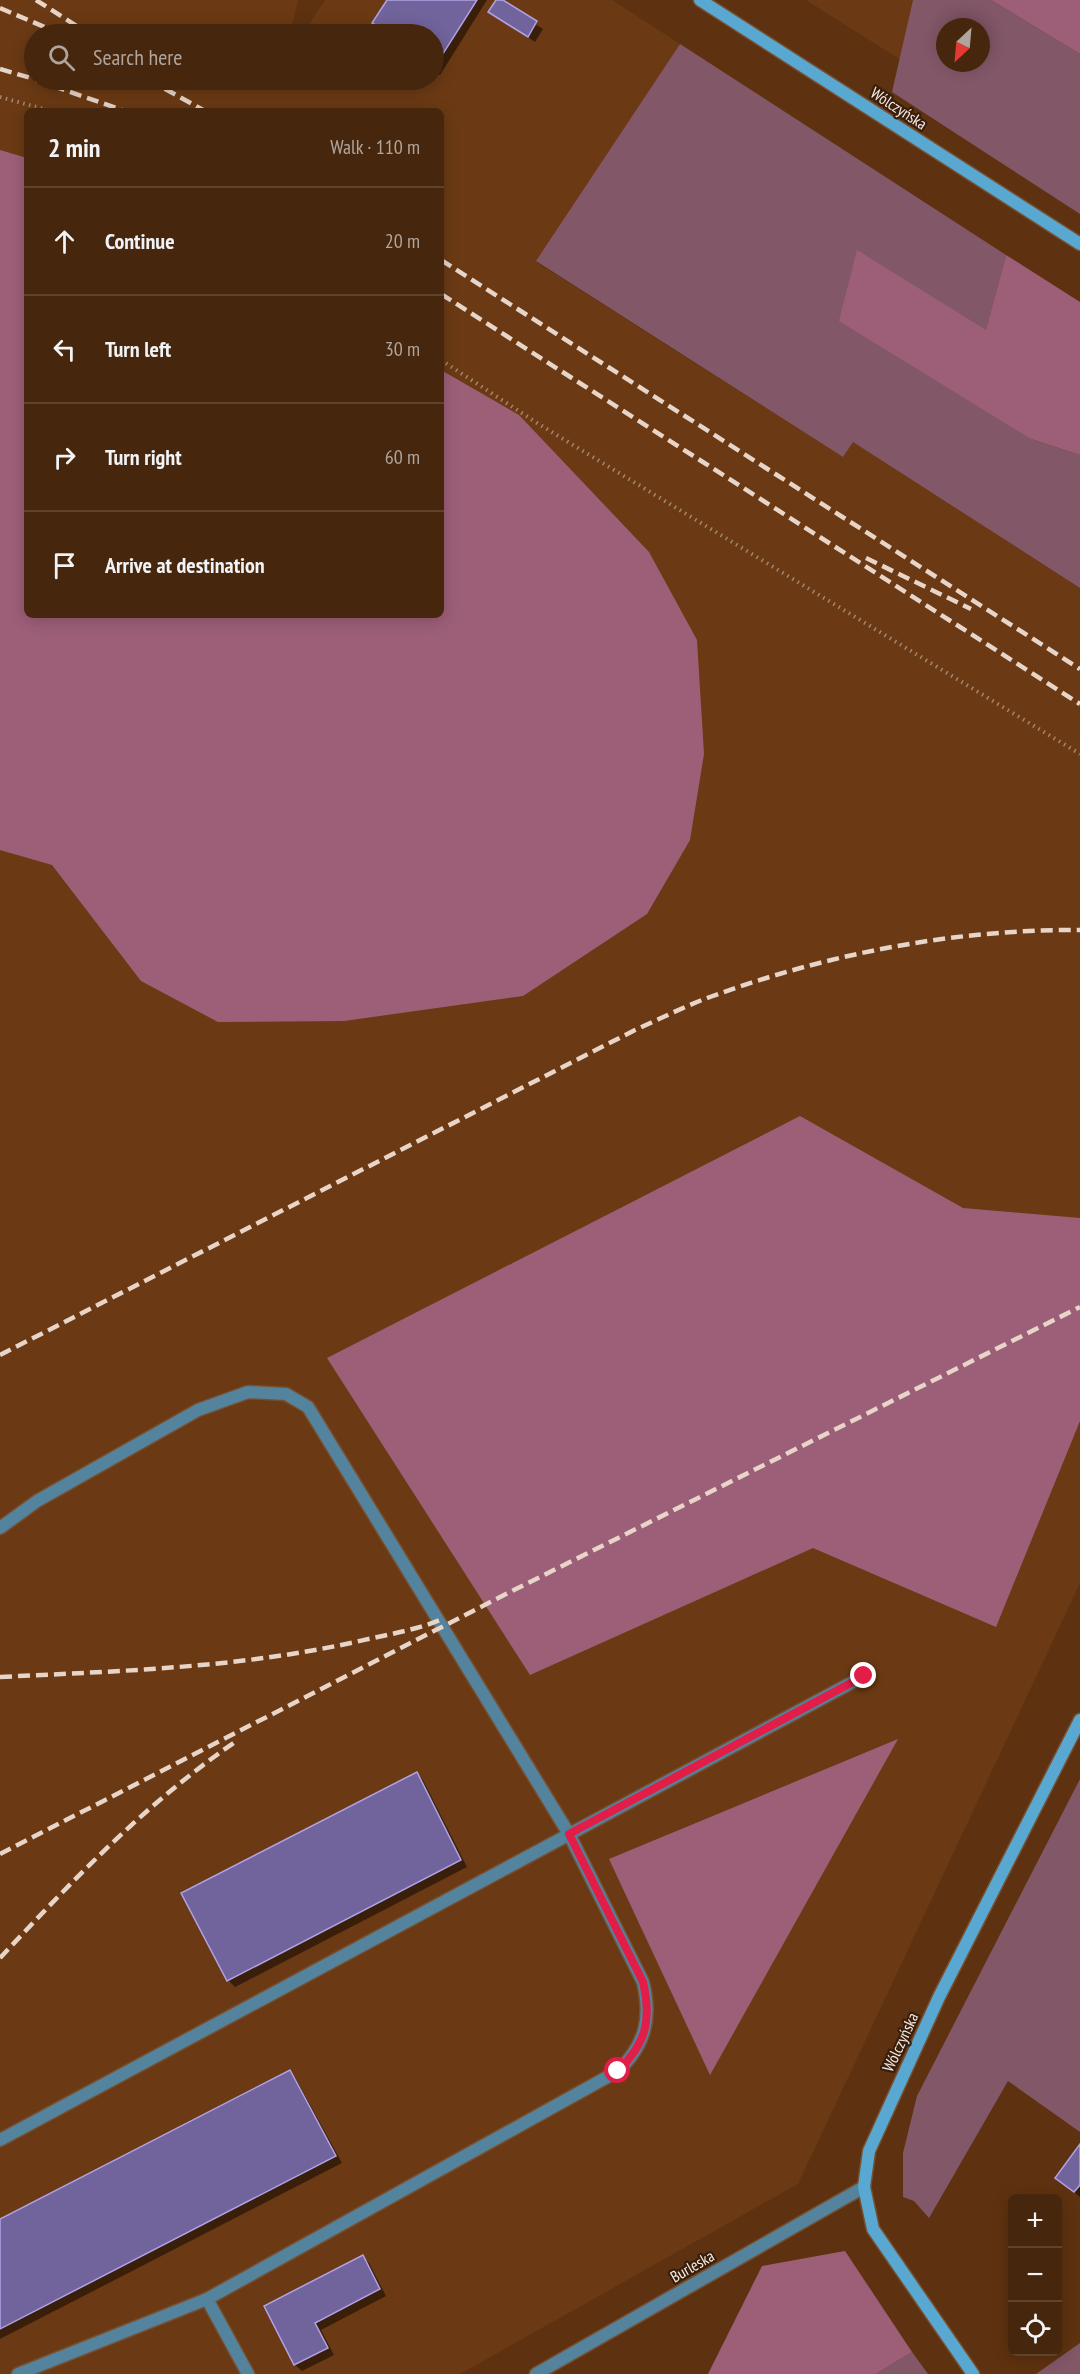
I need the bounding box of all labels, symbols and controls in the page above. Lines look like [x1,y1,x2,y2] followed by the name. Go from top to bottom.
[936,18,990,72] north arrow
[24,24,444,90] search box
[45,41,78,74] icon: search
[93,43,182,71] text: Search here
[867,82,931,134] street label: Wólczyńska
[48,131,101,164] text: 2 min
[330,134,420,160] text: Walk · 110 m
[48,225,81,258] icon: ahead
[105,227,175,255] text: Continue
[385,228,420,254] text: 20 m
[48,333,81,366] icon: left
[105,335,171,363] text: Turn left
[385,336,420,362] text: 30 m
[48,441,81,474] icon: right
[105,443,182,471] text: Turn right
[385,444,420,470] text: 60 m
[48,549,81,582] icon: arrive
[105,551,265,579] text: Arrive at destination
[850,1662,876,1688] route end
[878,2009,922,2075] street label: Wólczyńska
[604,2057,630,2083] route start
[1008,2194,1062,2356] map controls
[1008,2194,1062,2248] button: +
[667,2246,717,2286] street label: Burleska
[1008,2248,1062,2302] button: −
[1008,2302,1062,2356] button: locate

